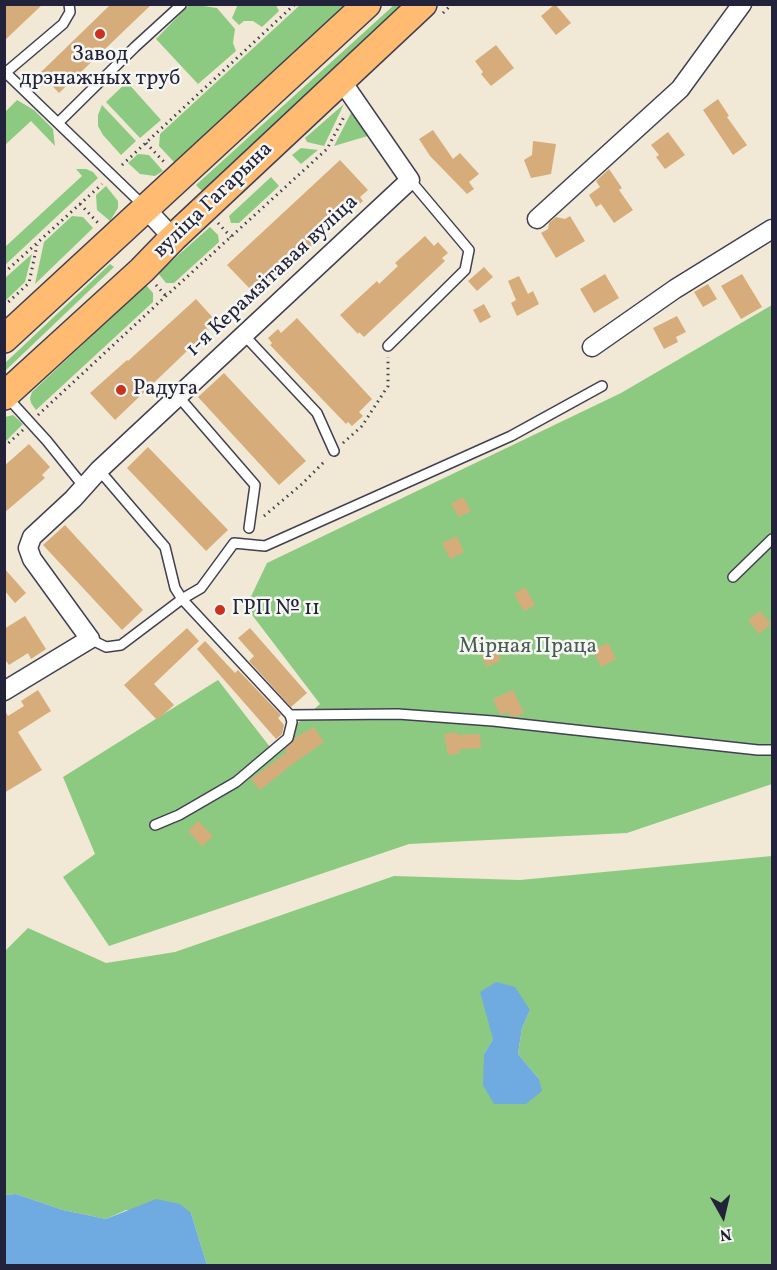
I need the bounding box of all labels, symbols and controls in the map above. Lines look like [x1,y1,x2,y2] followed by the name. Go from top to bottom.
[93,27,107,41] marker: Завод дрэнажных труб
[20,43,180,93] place label: Завод дрэнажных труб
[149,138,279,264] street label: вуліца Гагарына
[182,191,364,363] street label: 1-я Керамзітавая вуліца
[133,377,198,403] place label: Радуга
[114,383,128,397] marker: Радуга
[232,597,320,623] place label: ГРП № 11
[213,603,227,617] marker: ГРП № 11
[459,635,597,661] park label: Мірная Праца
[693,1186,753,1246] north arrow
[718,1222,733,1246] text: N

